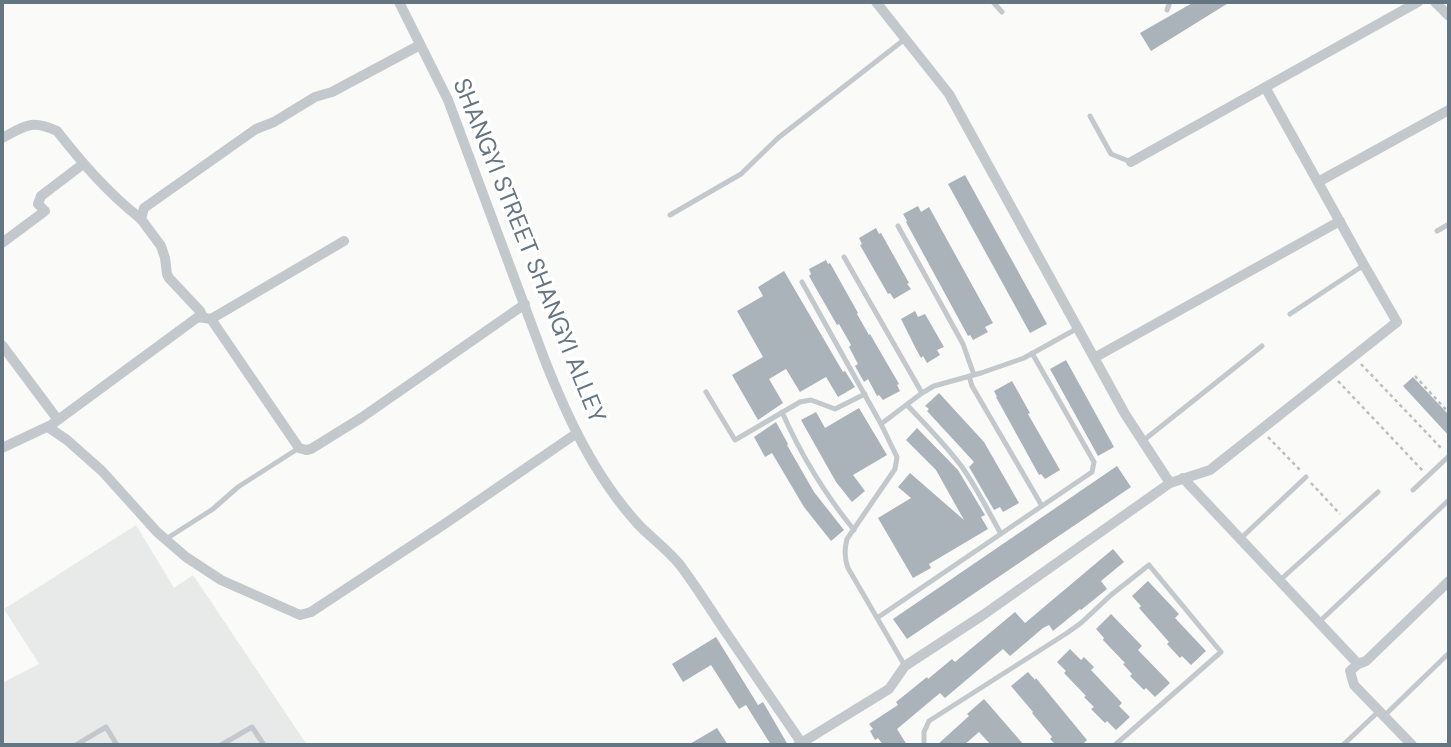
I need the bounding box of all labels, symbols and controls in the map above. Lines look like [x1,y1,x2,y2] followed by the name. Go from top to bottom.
[446,75,610,427] street label: SHANGYI STREET SHANGYI ALLEY

